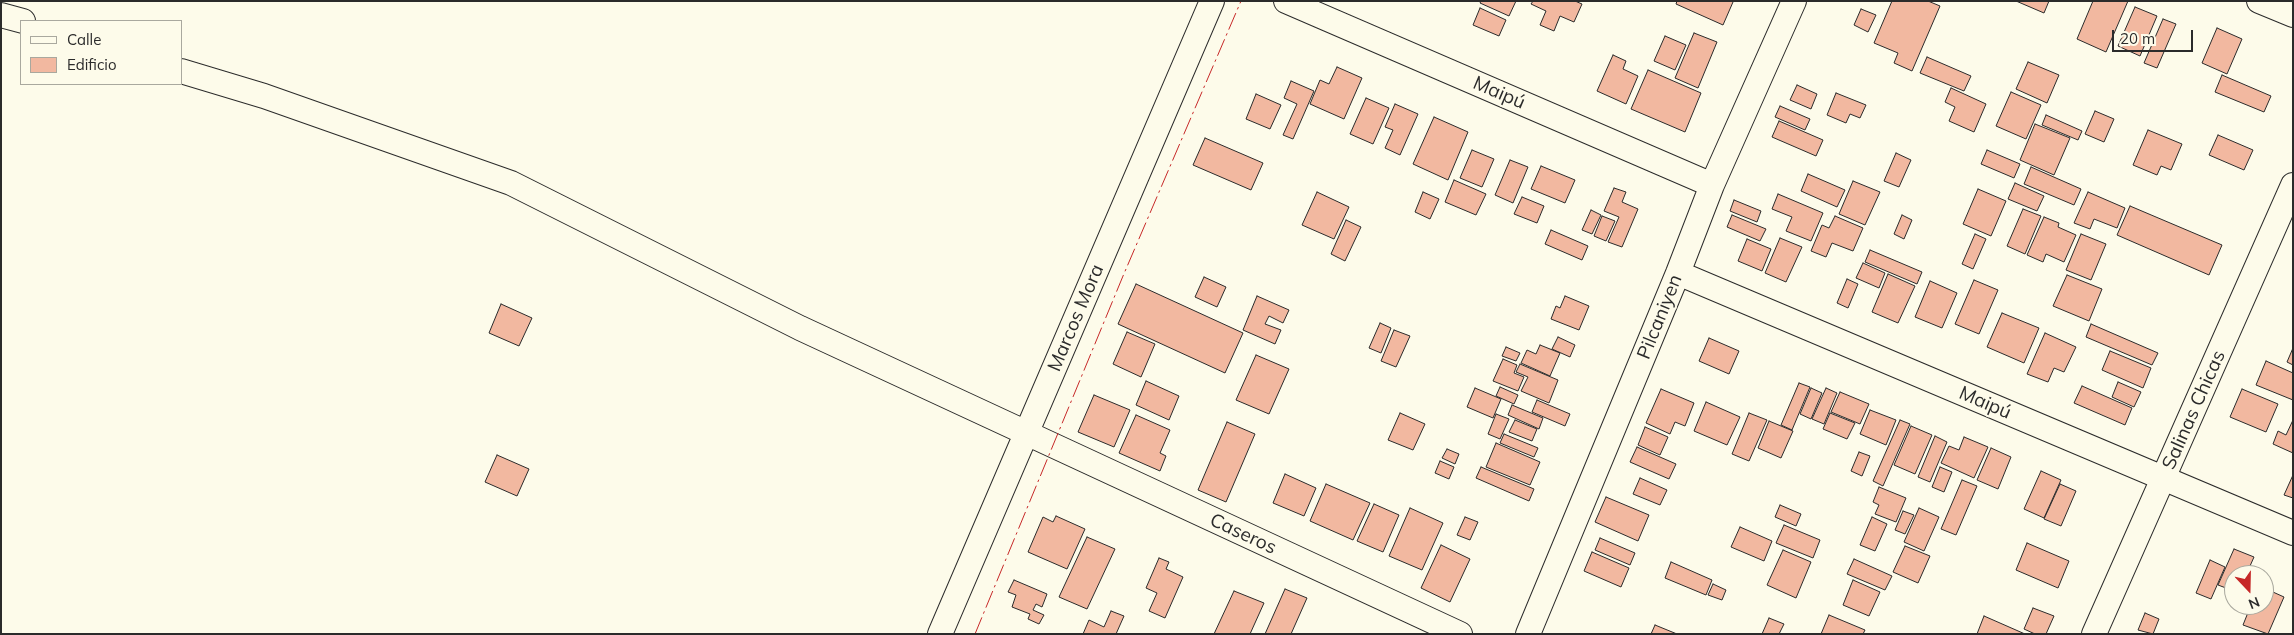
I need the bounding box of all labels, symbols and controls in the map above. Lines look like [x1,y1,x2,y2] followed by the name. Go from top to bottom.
[20,20,182,85] legend
[2114,20,2195,52] scale bar
[2120,29,2155,48] text: 20 m
[67,30,101,49] text: Calle
[67,55,117,74] text: Edificio
[1469,72,1529,114] street label: Maipú
[1043,261,1109,375] street label: Marcos Mora
[1633,271,1687,363] street label: Pilcaniyen
[2158,347,2230,473] street label: Salinas Chicas
[1955,382,2015,424] street label: Maipú
[1206,509,1280,559] street label: Caseros
[2224,565,2274,615] north arrow
[2246,593,2262,613] text: N

